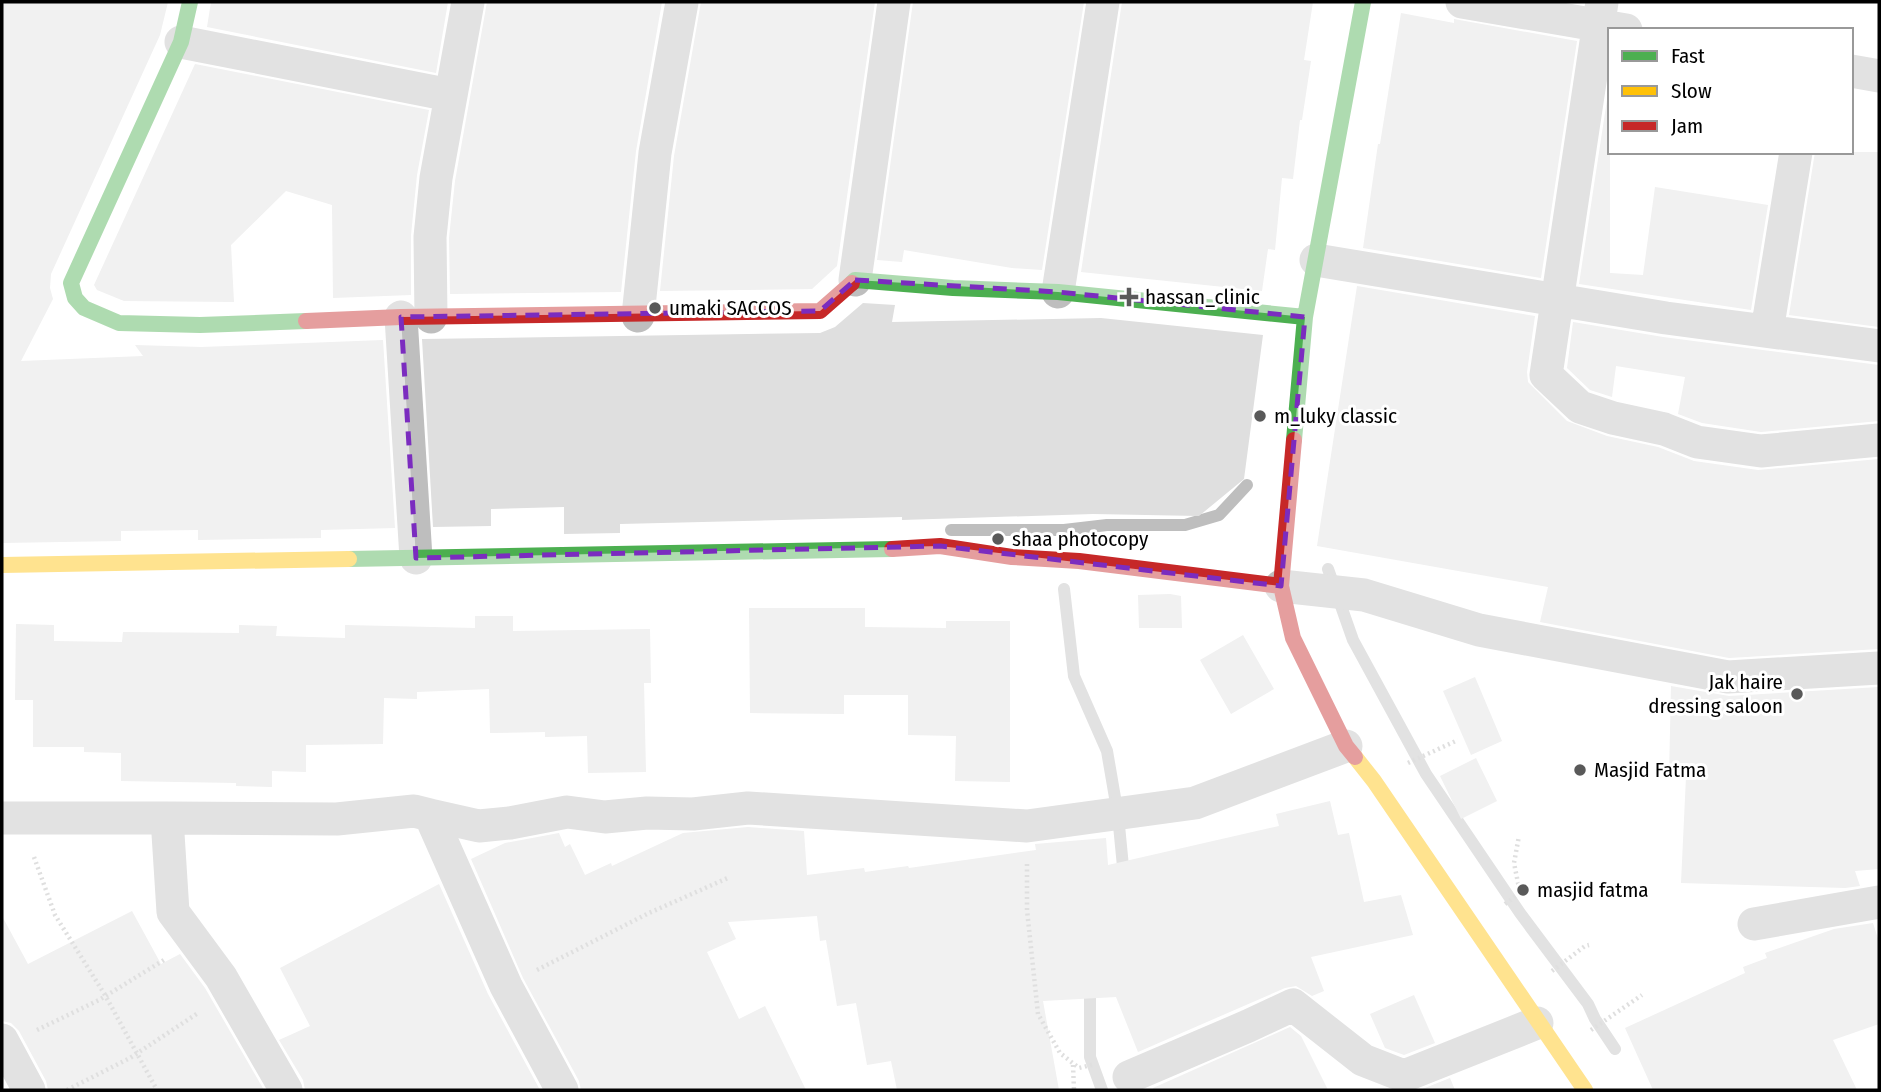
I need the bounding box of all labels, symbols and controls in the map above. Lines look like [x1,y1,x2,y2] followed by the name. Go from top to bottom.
[1608,28,1853,154] legend
[1671,43,1705,69] text: Fast
[1671,78,1712,104] text: Slow
[1671,113,1703,139] text: Jam
[1145,284,1260,310] place label: hassan_clinic
[1119,287,1139,307] marker: hassan_clinic
[669,295,792,321] place label: umaki SACCOS
[647,300,663,316] marker: umaki SACCOS
[1274,403,1397,429] place label: m_luky classic
[1252,408,1268,424] marker: m_luky classic
[1012,526,1149,552] place label: shaa photocopy
[990,531,1006,547] marker: shaa photocopy
[1648,669,1783,719] place label: Jak haire dressing saloon
[1789,686,1805,702] marker: Jak haire dressing saloon
[1594,757,1706,783] place label: Masjid Fatma
[1572,762,1588,778] marker: Masjid Fatma
[1537,877,1649,903] place label: masjid fatma
[1515,882,1531,898] marker: masjid fatma

